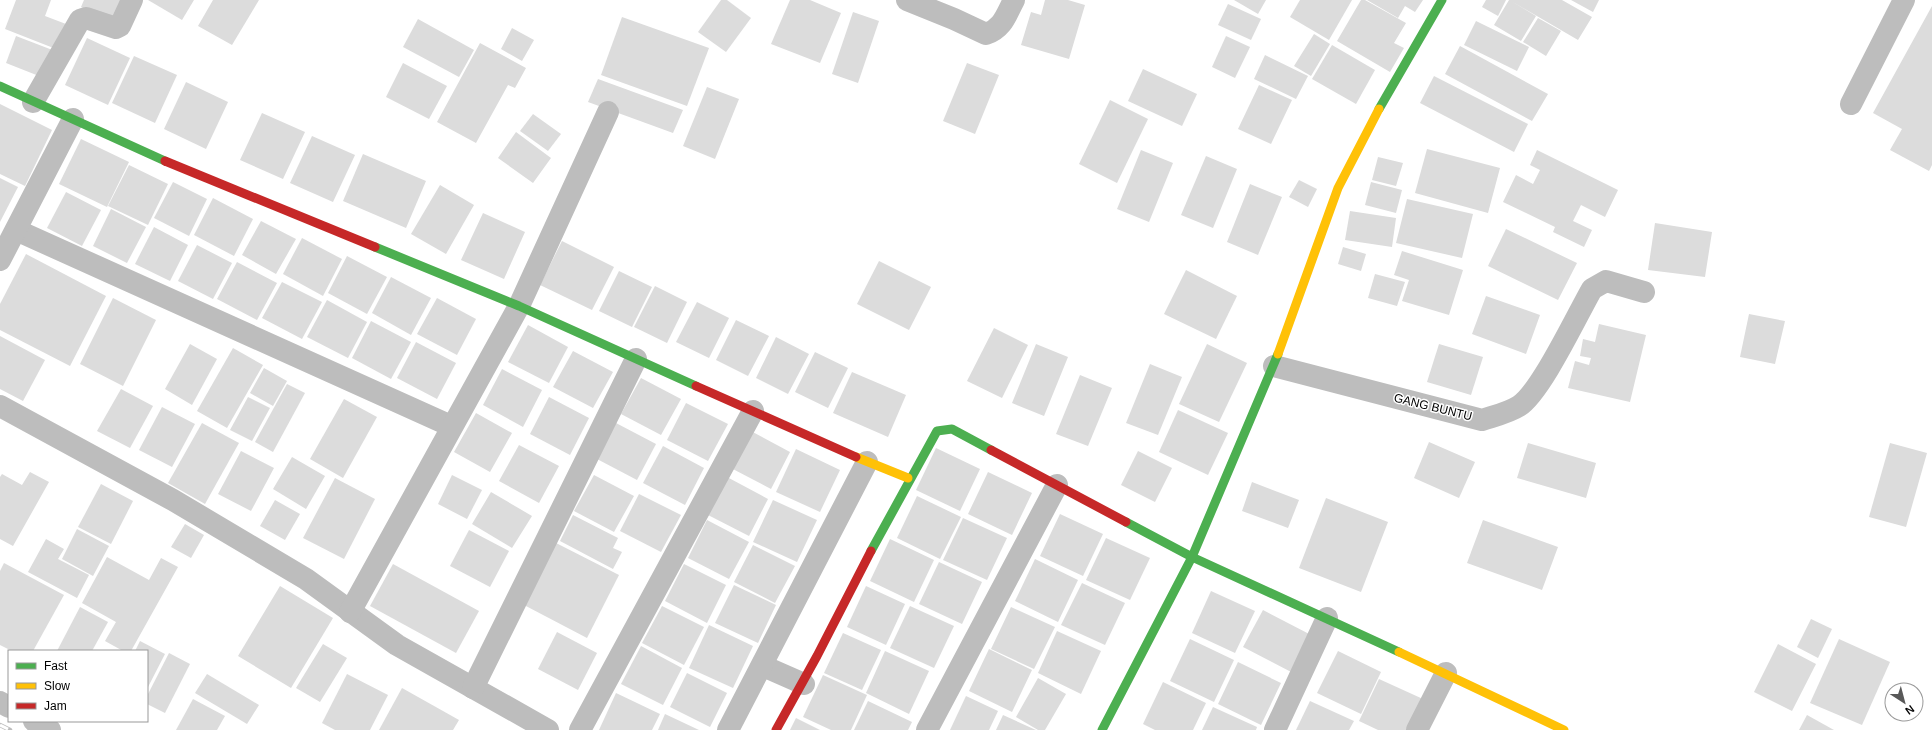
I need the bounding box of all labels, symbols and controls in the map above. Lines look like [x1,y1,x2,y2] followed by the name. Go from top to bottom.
[1392,391,1474,423] street label: GANG BUNTU
[8,650,148,722] legend
[44,659,68,673] text: Fast
[44,679,70,693] text: Slow
[1884,682,1924,722] north arrow
[44,699,67,713] text: Jam
[1903,703,1917,717] text: N

